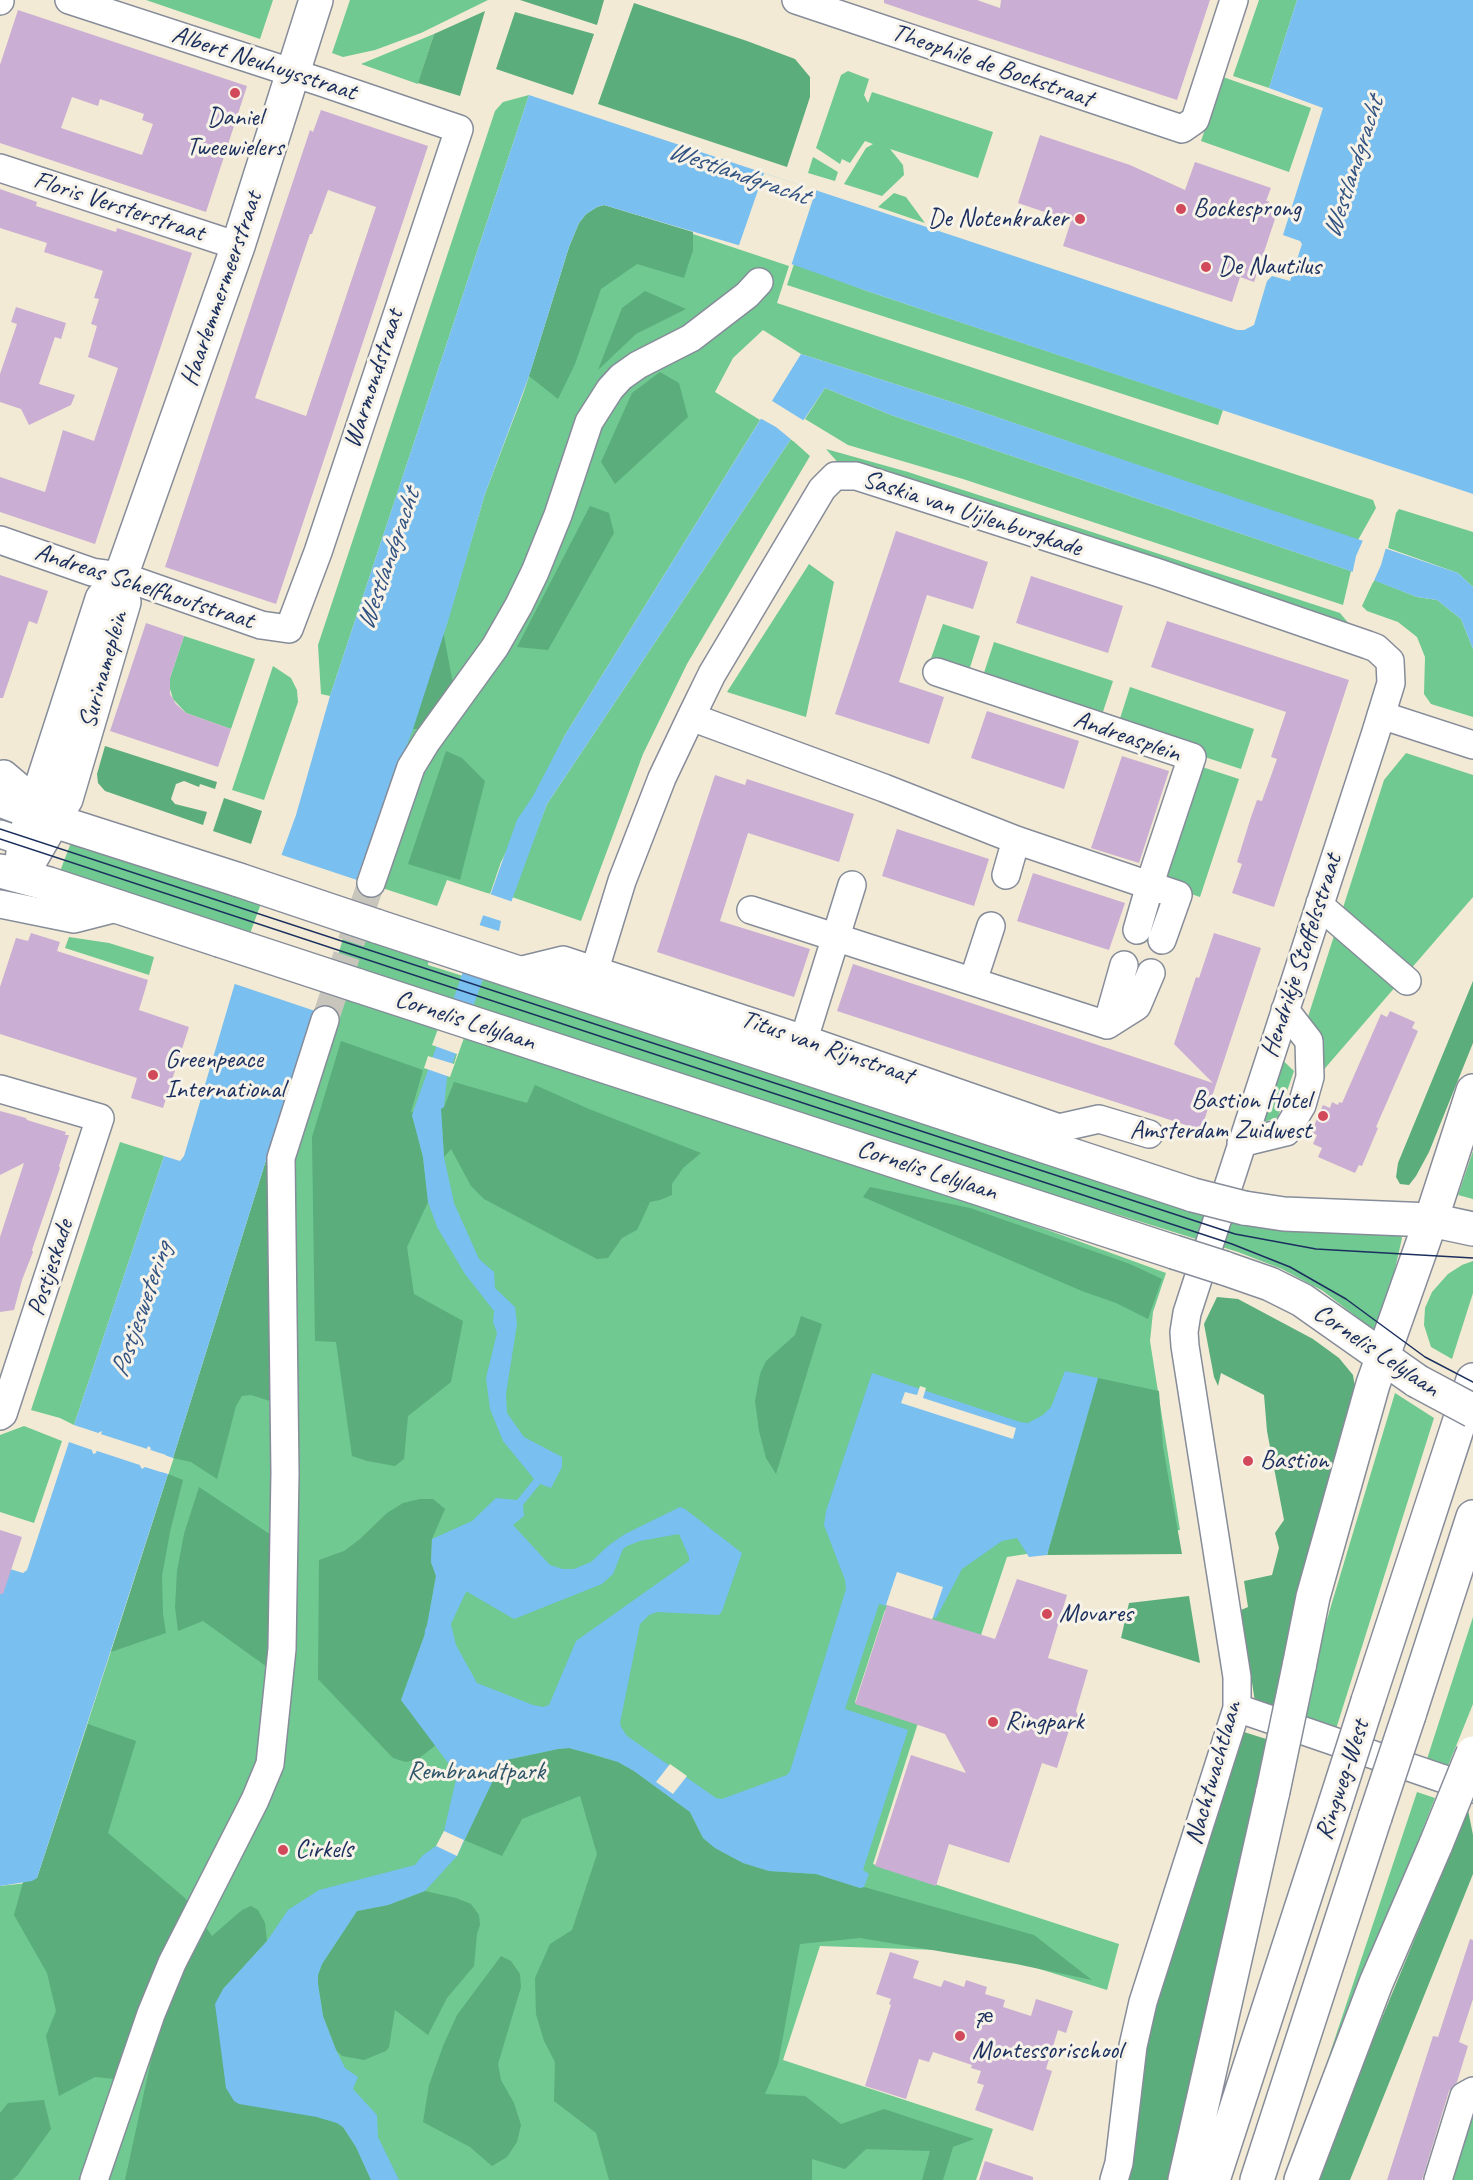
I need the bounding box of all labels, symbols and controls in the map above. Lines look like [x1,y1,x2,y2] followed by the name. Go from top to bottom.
[887,17,1097,115] street label: Theophile de Bockstraat
[168,19,360,109] street label: Albert Neuhuysstraat
[228,86,242,100] marker: Daniel Tweewielers
[1316,94,1392,242] water label: Westlandgracht
[186,102,284,164] place label: Daniel Tweewielers
[664,135,812,213] water label: Westlandgracht
[30,165,208,249] street label: Floris Versterstraat
[174,188,270,390] street label: Haarlemmermeerstraat
[1193,193,1301,225] place label: Bockesprong
[1174,202,1188,216] marker: Bockesprong
[928,203,1068,235] place label: De Notenkraker
[1073,212,1087,226] marker: De Notenkraker
[1218,251,1321,283] place label: De Nautilus
[1199,260,1213,274] marker: De Nautilus
[337,306,411,452] street label: Warmondstraat
[858,464,1086,564] street label: Saskia van Uijlenburgkade
[350,486,428,634] water label: Westlandgracht
[31,537,257,637] street label: Andreas Schelfhoutstraat
[72,608,136,732] street label: Surinameplein
[1069,704,1185,770] street label: Andreasplein
[1254,850,1350,1062] street label: Hendrikje Stoffelsstraat
[391,984,539,1058] street label: Cornelis Lelylaan
[737,1004,917,1092] street label: Titus van Rijnstraat
[165,1044,285,1106] place label: Greenpeace International
[146,1068,160,1082] marker: Greenpeace International
[1130,1085,1311,1146] place label: Bastion Hotel Amsterdam Zuidwest
[1316,1109,1330,1123] marker: Bastion Hotel Amsterdam Zuidwest
[853,1134,1001,1208] street label: Cornelis Lelylaan
[21,1216,81,1320] street label: Postjeskade
[104,1239,180,1381] water label: Postjeswetering
[1307,1297,1445,1405] street label: Cornelis Lelylaan
[1260,1445,1328,1477] place label: Bastion
[1241,1454,1255,1468] marker: Bastion
[1059,1598,1133,1630] place label: Movares
[1040,1607,1054,1621] marker: Movares
[1179,1698,1249,1848] street label: Nachtwachtlaan
[1005,1706,1084,1738] place label: Ringpark
[986,1715,1000,1729] marker: Ringpark
[1309,1716,1377,1844] street label: Ringweg-West
[407,1756,545,1788] park label: Rembrandtpark
[295,1834,353,1866] place label: Cirkels
[276,1843,290,1857] marker: Cirkels
[972,2005,1122,2066] place label: 7ᵉ Montessorischool
[953,2029,967,2043] marker: 7ᵉ Montessorischool

